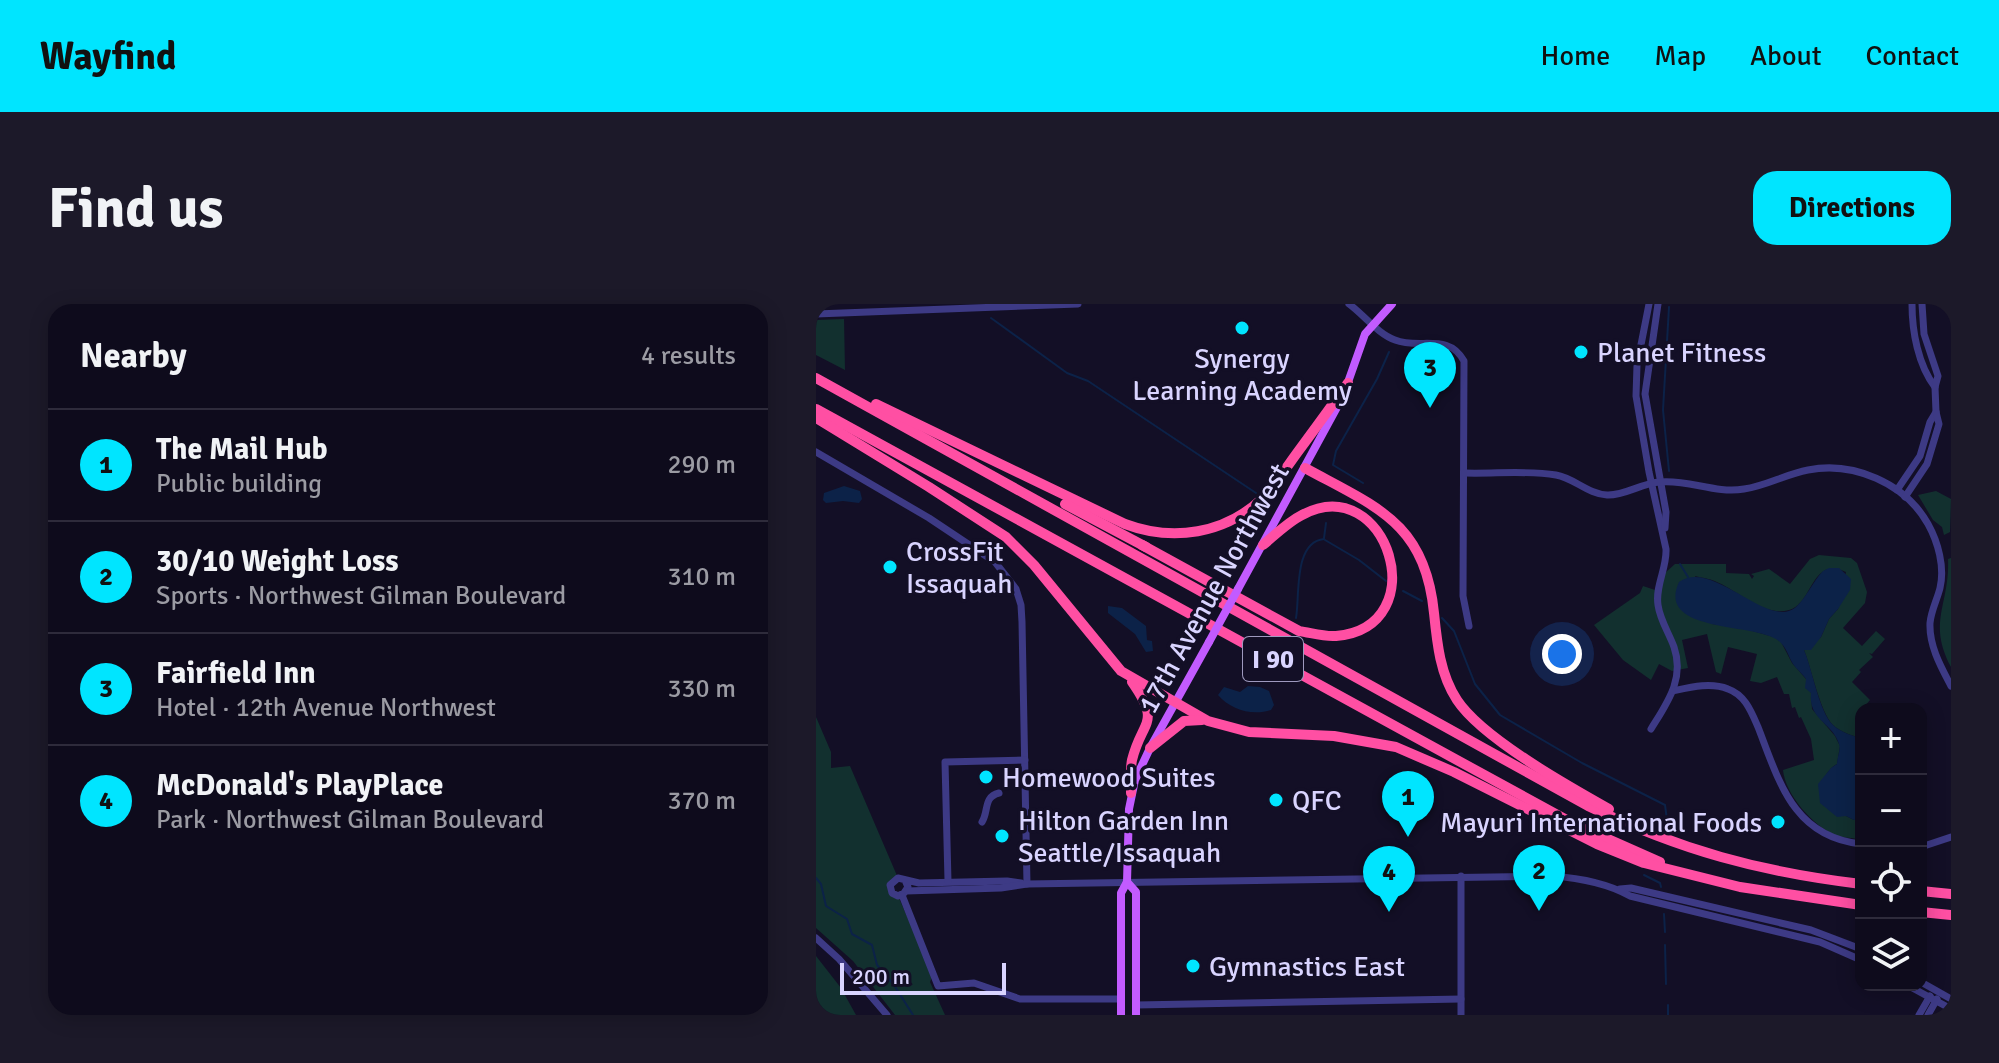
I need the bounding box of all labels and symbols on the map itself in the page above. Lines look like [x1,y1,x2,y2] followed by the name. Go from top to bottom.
[1233,319,1251,337] marker: Synergy Learning Academy
[1597,336,1766,370] place label: Planet Fitness
[1132,342,1352,408] place label: Synergy Learning Academy
[1404,342,1456,408] pin: 3
[1572,343,1590,361] marker: Planet Fitness
[1131,458,1297,719] street label: 17th Avenue Northwest
[906,535,1012,601] place label: CrossFit Issaquah
[881,558,899,576] marker: CrossFit Issaquah
[1542,634,1582,674] your location
[1243,637,1303,681] road number: I 90
[1002,761,1215,795] place label: Homewood Suites
[977,768,995,786] marker: Homewood Suites
[1382,771,1434,837] pin: 1
[1292,784,1342,818] place label: QFC
[1267,791,1285,809] marker: QFC
[1018,804,1229,870] place label: Hilton Garden Inn Seattle/Issaquah
[1440,806,1762,840] place label: Mayuri International Foods
[1769,813,1787,831] marker: Mayuri International Foods
[993,827,1011,845] marker: Hilton Garden Inn Seattle/Issaquah
[1513,845,1565,911] pin: 2
[1363,846,1415,912] pin: 4
[1209,950,1405,984] place label: Gymnastics East
[1184,957,1202,975] marker: Gymnastics East
[840,959,1006,995] scale bar

